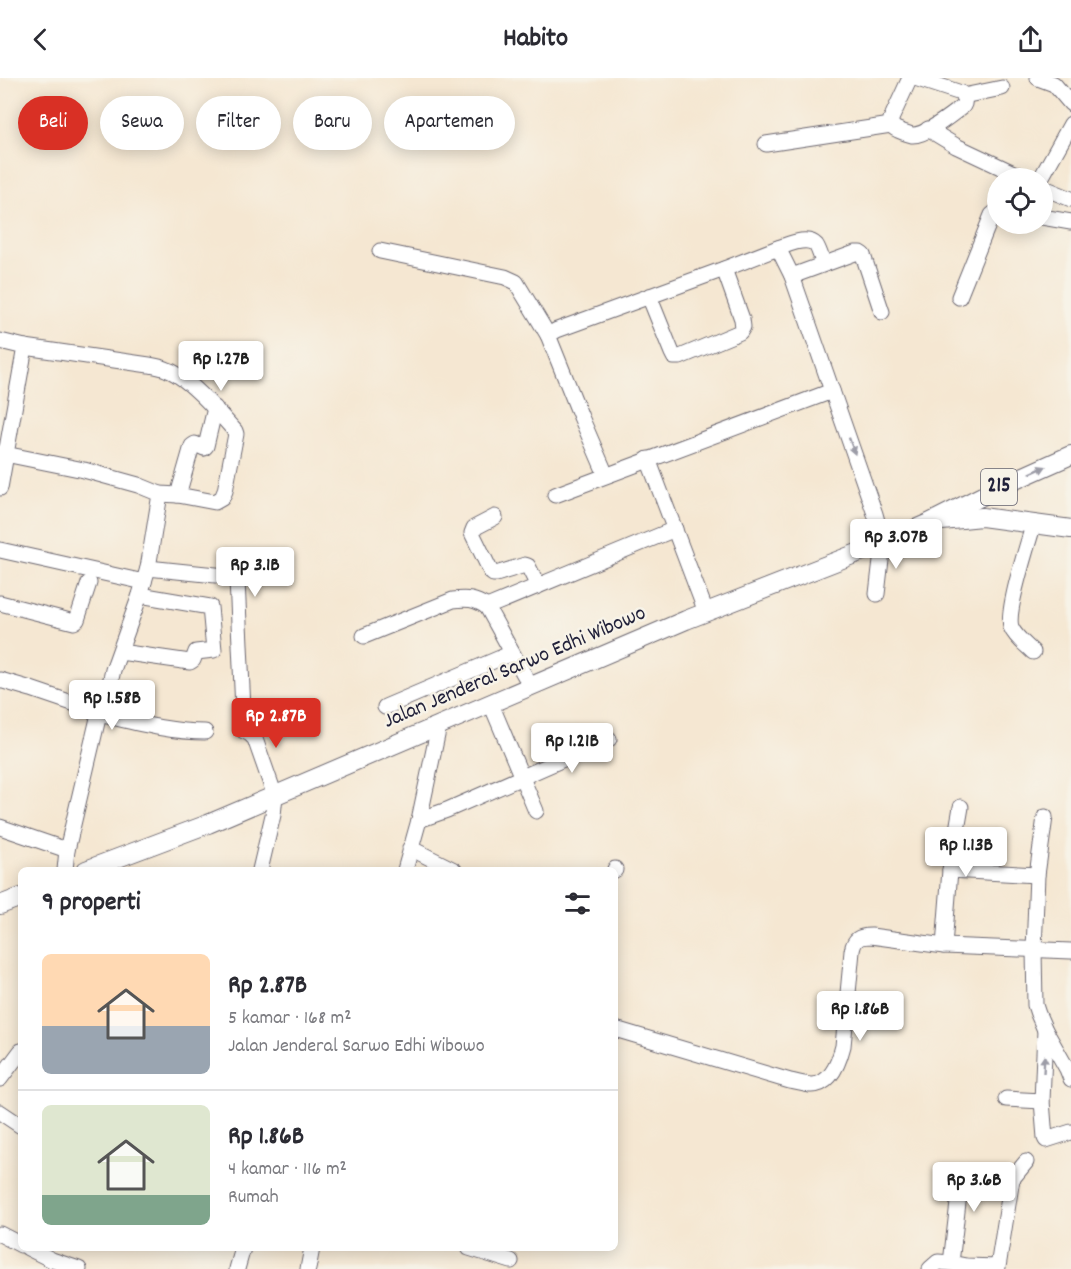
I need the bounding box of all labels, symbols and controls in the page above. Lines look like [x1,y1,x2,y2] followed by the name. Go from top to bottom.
[503,20,568,59] text: Habito
[24,23,57,56] icon: back
[1014,23,1047,56] icon: share
[18,96,88,150] chip: Beli
[100,96,184,150] chip: Sewa
[196,96,281,150] chip: Filter
[293,96,372,150] chip: Baru
[384,96,515,150] chip: Apartemen
[987,168,1053,234] map controls
[987,168,1053,234] button: locate
[159,341,283,392] pin: Rp 1.27B
[192,346,250,374] text: Rp 1.27B
[848,437,857,455] one-way arrow
[1029,465,1046,474] one-way arrow
[981,469,1017,505] road number: 215
[834,519,958,570] pin: Rp 3.07B
[864,524,928,552] text: Rp 3.07B
[200,547,310,598] pin: Rp 3.1B
[230,552,280,580] text: Rp 3.1B
[379,599,651,737] street label: Jalan Jenderal Sarwo Edhi Wibowo
[50,680,174,731] pin: Rp 1.58B
[83,685,141,713] text: Rp 1.58B
[214,698,338,749] pin: Rp 2.87B
[246,703,306,731] text: Rp 2.87B
[510,723,634,774] pin: Rp 1.21B
[545,728,599,756] text: Rp 1.21B
[904,827,1028,878] pin: Rp 1.13B
[939,832,993,860] text: Rp 1.13B
[42,885,141,922] text: 9 properti
[561,887,594,920] icon: filters
[228,968,307,1005] text: Rp 2.87B
[90,978,162,1050] icon: home
[798,991,922,1042] pin: Rp 1.86B
[831,996,889,1024] text: Rp 1.86B
[228,1005,352,1033] text: 5 kamar · 168 m²
[228,1033,485,1061] text: Jalan Jenderal Sarwo Edhi Wibowo
[1039,1055,1048,1074] one-way arrow
[228,1119,304,1156] text: Rp 1.86B
[90,1129,162,1201] icon: home
[228,1156,347,1184] text: 4 kamar · 116 m²
[919,1162,1029,1213] pin: Rp 3.6B
[946,1167,1002,1195] text: Rp 3.6B
[228,1184,279,1212] text: Rumah

